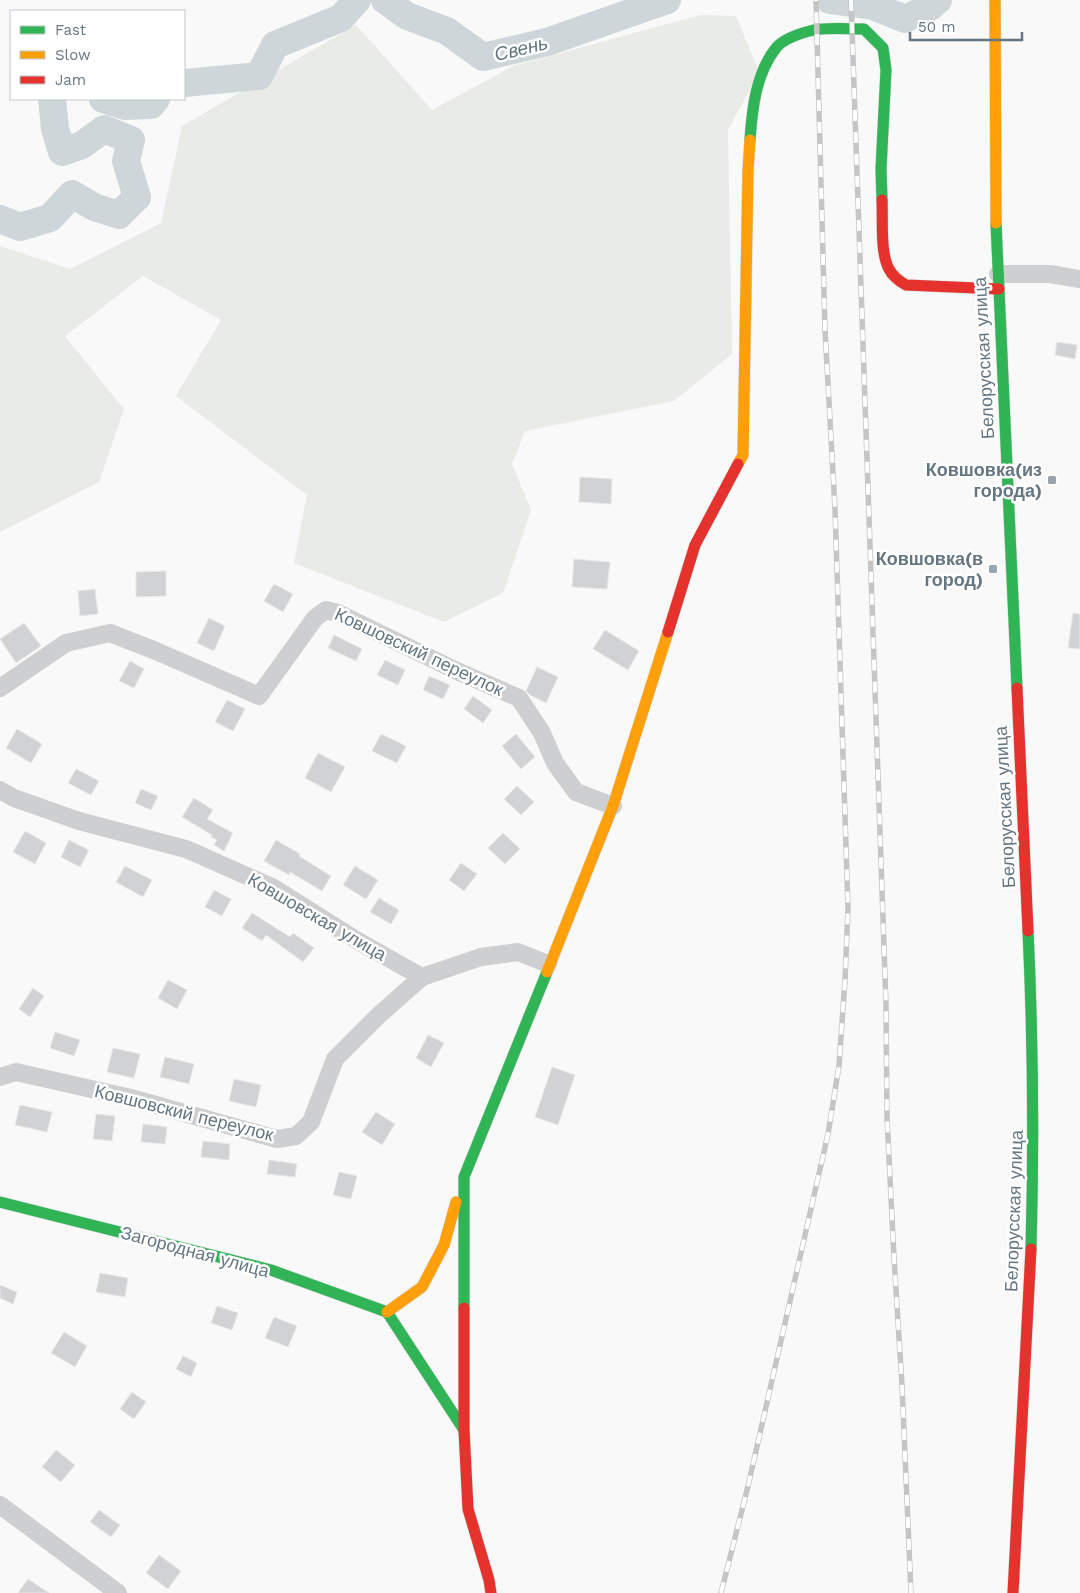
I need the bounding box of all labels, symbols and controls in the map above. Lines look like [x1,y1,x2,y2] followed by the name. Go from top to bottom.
[10,10,185,100] legend
[910,10,1022,42] scale bar
[918,18,955,36] text: 50 m
[55,21,87,39] text: Fast
[492,31,550,66] water label: Свень
[55,46,91,64] text: Slow
[55,71,86,89] text: Jam
[969,276,998,440] street label: Белорусская улица
[926,459,1042,501] place label: Ковшовка(из города)
[1046,474,1058,486] marker: Ковшовка(из города)
[876,548,983,590] place label: Ковшовка(в город)
[987,563,999,575] marker: Ковшовка(в город)
[331,603,507,700] street label: Ковшовский переулок
[990,725,1019,889] street label: Белорусская улица
[244,868,391,965] street label: Ковшовская улица
[92,1080,276,1145] street label: Ковшовский переулок
[1000,1129,1027,1292] street label: Белорусская улица
[119,1222,272,1282] street label: Загородная улица

